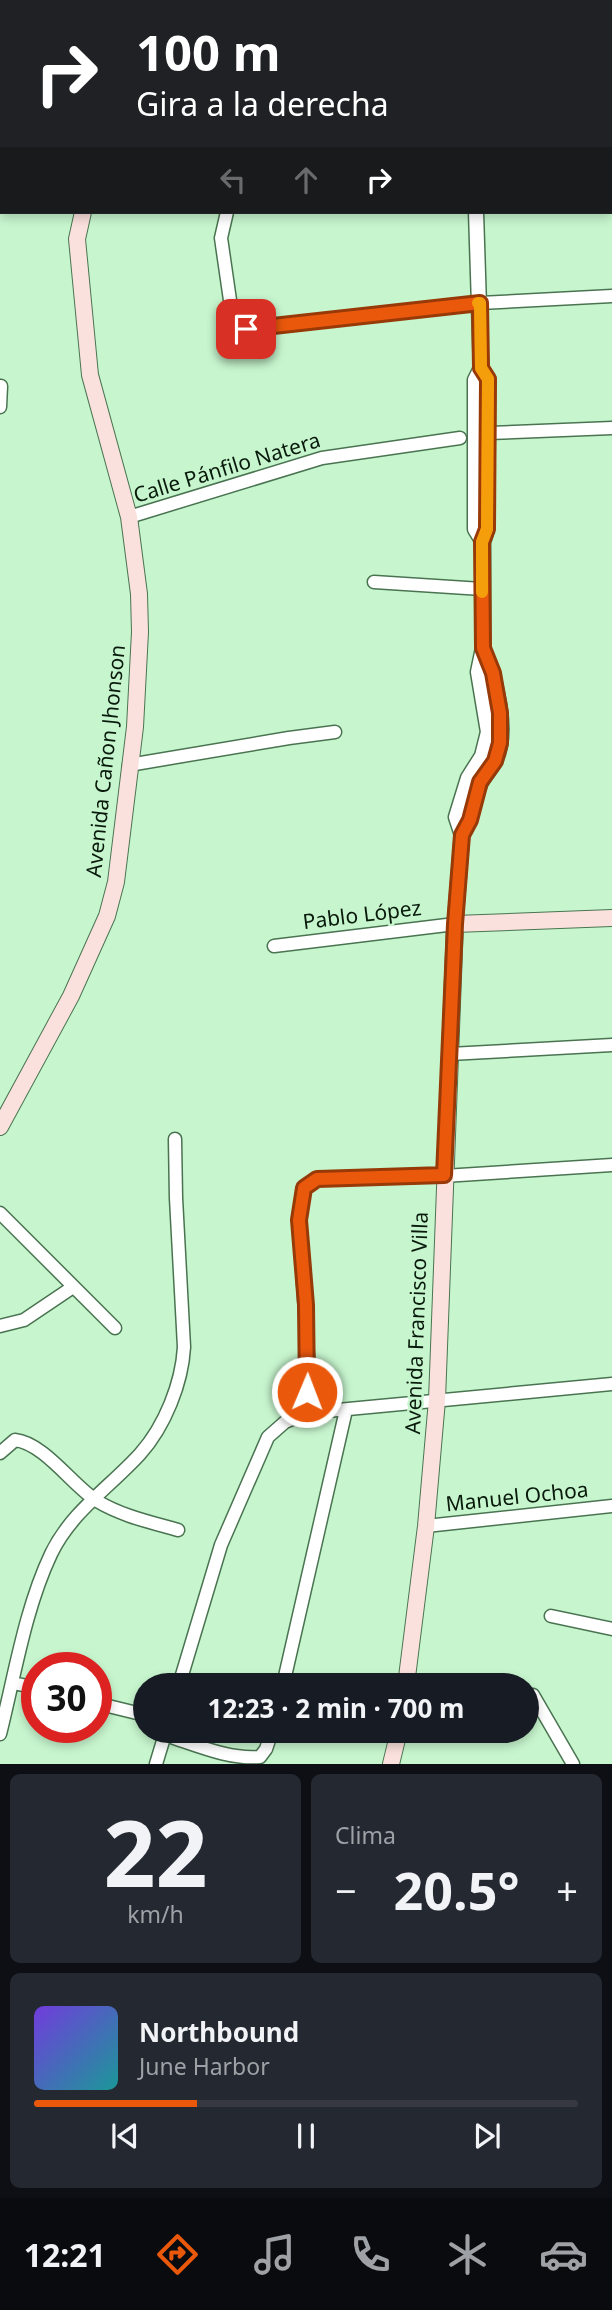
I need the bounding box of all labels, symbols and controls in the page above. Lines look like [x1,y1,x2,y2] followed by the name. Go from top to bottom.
[136,19,281,85] text: 100 m
[21,28,112,119] icon: right
[136,82,389,125] text: Gira a la derecha
[214,161,252,199] icon: left
[287,161,325,199] icon: ahead
[360,161,398,199] icon: right
[216,299,276,359] pin
[227,310,265,348] icon: arrive
[130,425,324,509] street label: Calle Pánfilo Natera
[79,643,131,879] street label: Avenida Cañon Jhonson
[301,893,423,935] street label: Pablo López
[398,1211,434,1435] street label: Avenida Francisco Villa
[270,1355,344,1429] position arrow
[444,1475,590,1517] street label: Manuel Ochoa
[21,1652,112,1743] speed limit sign: 30
[208,1690,464,1726] text: 12:23 · 2 min · 700 m
[103,1790,208,1914] text: 22
[335,1819,396,1851] text: Clima
[394,1854,519,1925] text: 20.5°
[335,1864,357,1916] text: −
[556,1864,578,1916] text: +
[127,1898,184,1930] text: km/h
[139,2014,299,2050] text: Northbound
[139,2050,270,2082] text: June Harbor
[106,2117,144,2155] icon: previous
[287,2117,325,2155] icon: pause
[468,2117,506,2155] icon: next
[153,2230,202,2279] icon: directions
[250,2230,299,2279] icon: music
[346,2230,395,2279] icon: phone
[443,2230,492,2279] icon: climate
[539,2230,588,2279] icon: car
[24,2233,106,2276] text: 12:21

